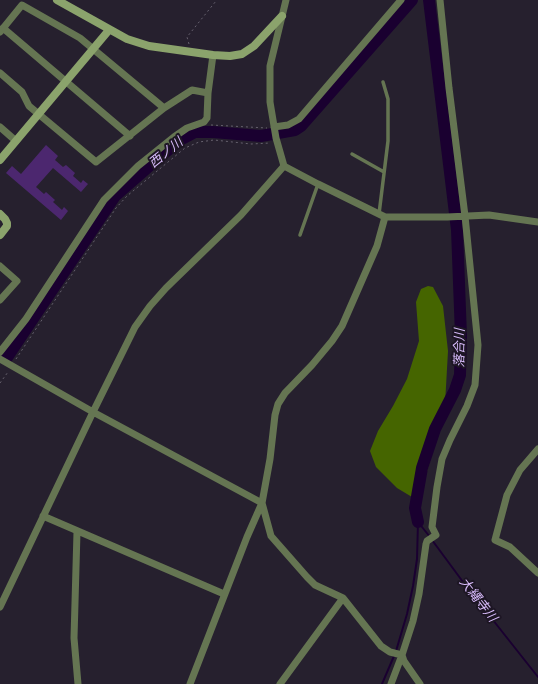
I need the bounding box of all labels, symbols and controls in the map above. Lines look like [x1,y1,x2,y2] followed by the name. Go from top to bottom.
[146,135,186,171] water label: 西ノ川
[452,328,468,368] water label: 落合川
[456,575,500,625] water label: 大縄寺川

